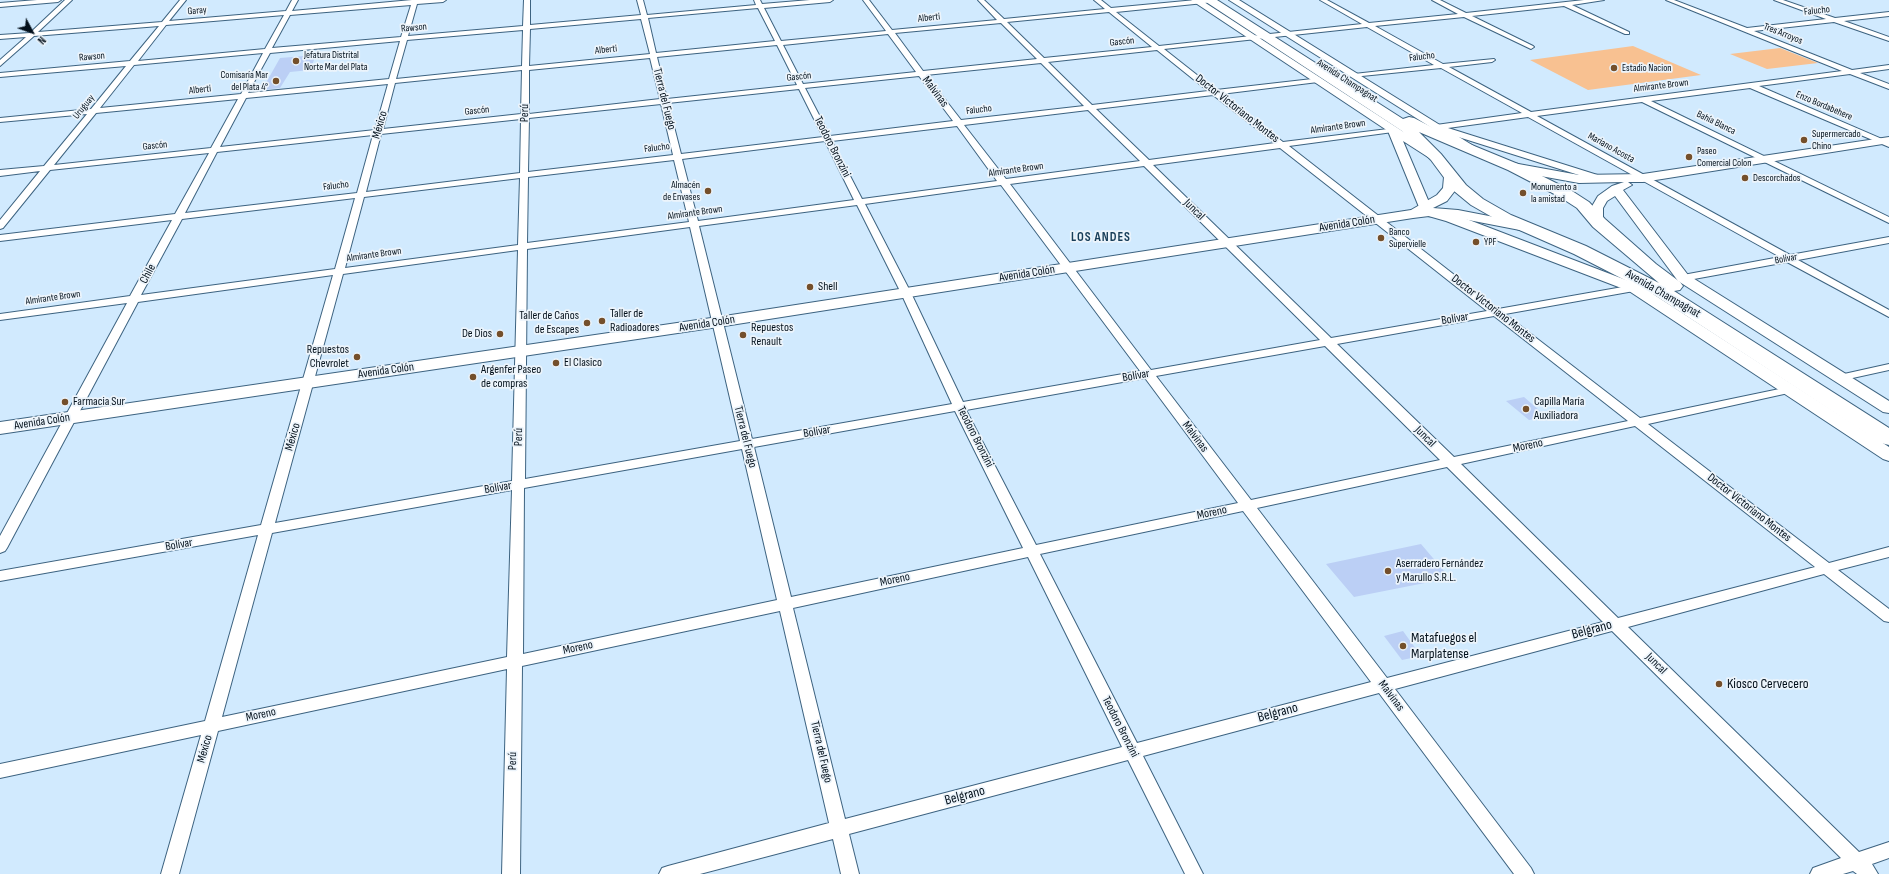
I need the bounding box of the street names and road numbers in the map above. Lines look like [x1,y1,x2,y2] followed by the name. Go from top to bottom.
[187,4,207,18] street label: Garay
[1803,4,1831,18] street label: Falucho
[917,11,941,25] street label: Alberti
[401,21,427,35] street label: Rawson
[1762,21,1804,47] street label: Tres Arroyos
[1109,35,1135,49] street label: Gascón
[594,43,618,57] street label: Alberti
[1408,49,1436,65] street label: Falucho
[79,50,105,64] street label: Rawson
[1314,57,1380,105] street label: Avenida Champagnat
[649,67,679,131] street label: Tierra del Fuego
[786,70,812,84] street label: Gascón
[1192,72,1282,146] street label: Doctor Victoriano Montes
[919,74,951,110] street label: Malvinas
[1633,77,1689,95] street label: Almirante Brown
[188,83,212,97] street label: Alberti
[1794,89,1854,123] street label: Enzo Bordabehere
[71,92,97,122] street label: Uruguay
[965,102,993,118] street label: Falucho
[464,104,490,118] street label: Gascón
[518,104,532,122] street label: Perú
[1694,108,1738,138] street label: Bahía Blanca
[369,109,391,141] street label: México
[810,114,854,180] street label: Teodoro Bronzini
[1310,117,1366,137] street label: Almirante Brown
[1586,130,1636,166] street label: Mariano Acosta
[142,139,168,153] street label: Gascón
[643,140,671,156] street label: Falucho
[988,160,1044,180] street label: Almirante Brown
[322,178,350,194] street label: Falucho
[1180,196,1208,224] street label: Juncal
[667,203,723,223] street label: Almirante Brown
[1318,212,1376,236] street label: Avenida Colón
[346,245,402,265] street label: Almirante Brown
[1774,251,1798,267] street label: Bolívar
[137,262,159,286] street label: Chile
[998,262,1056,286] street label: Avenida Colón
[1623,267,1703,321] street label: Avenida Champagnat
[1448,272,1538,346] street label: Doctor Victoriano Montes
[25,288,81,308] street label: Almirante Brown
[1440,310,1470,328] street label: Bolívar
[678,312,736,336] street label: Avenida Colón
[357,360,415,382] street label: Avenida Colón
[1121,367,1151,385] street label: Bolívar
[953,404,997,470] street label: Teodoro Bronzini
[730,405,760,469] street label: Tierra del Fuego
[13,410,71,434] street label: Avenida Colón
[1179,419,1211,455] street label: Malvinas
[282,421,304,453] street label: México
[802,423,832,441] street label: Bolívar
[1411,423,1439,451] street label: Juncal
[512,428,526,446] street label: Perú
[1512,436,1544,456] street label: Moreno
[1704,471,1794,545] street label: Doctor Victoriano Montes
[483,479,513,497] street label: Bolívar
[1196,503,1228,523] street label: Moreno
[164,536,194,554] street label: Bolívar
[879,570,911,590] street label: Moreno
[1570,617,1614,643] street label: Belgrano
[562,638,594,658] street label: Moreno
[1642,650,1670,678] street label: Juncal
[1375,678,1407,714] street label: Malvinas
[1098,694,1142,760] street label: Teodoro Bronzini
[1256,700,1300,726] street label: Belgrano
[245,705,277,725] street label: Moreno
[807,720,835,784] street label: Tierra del Fuego
[194,733,216,765] street label: México
[506,752,520,770] street label: Perú
[943,783,987,809] street label: Belgrano

